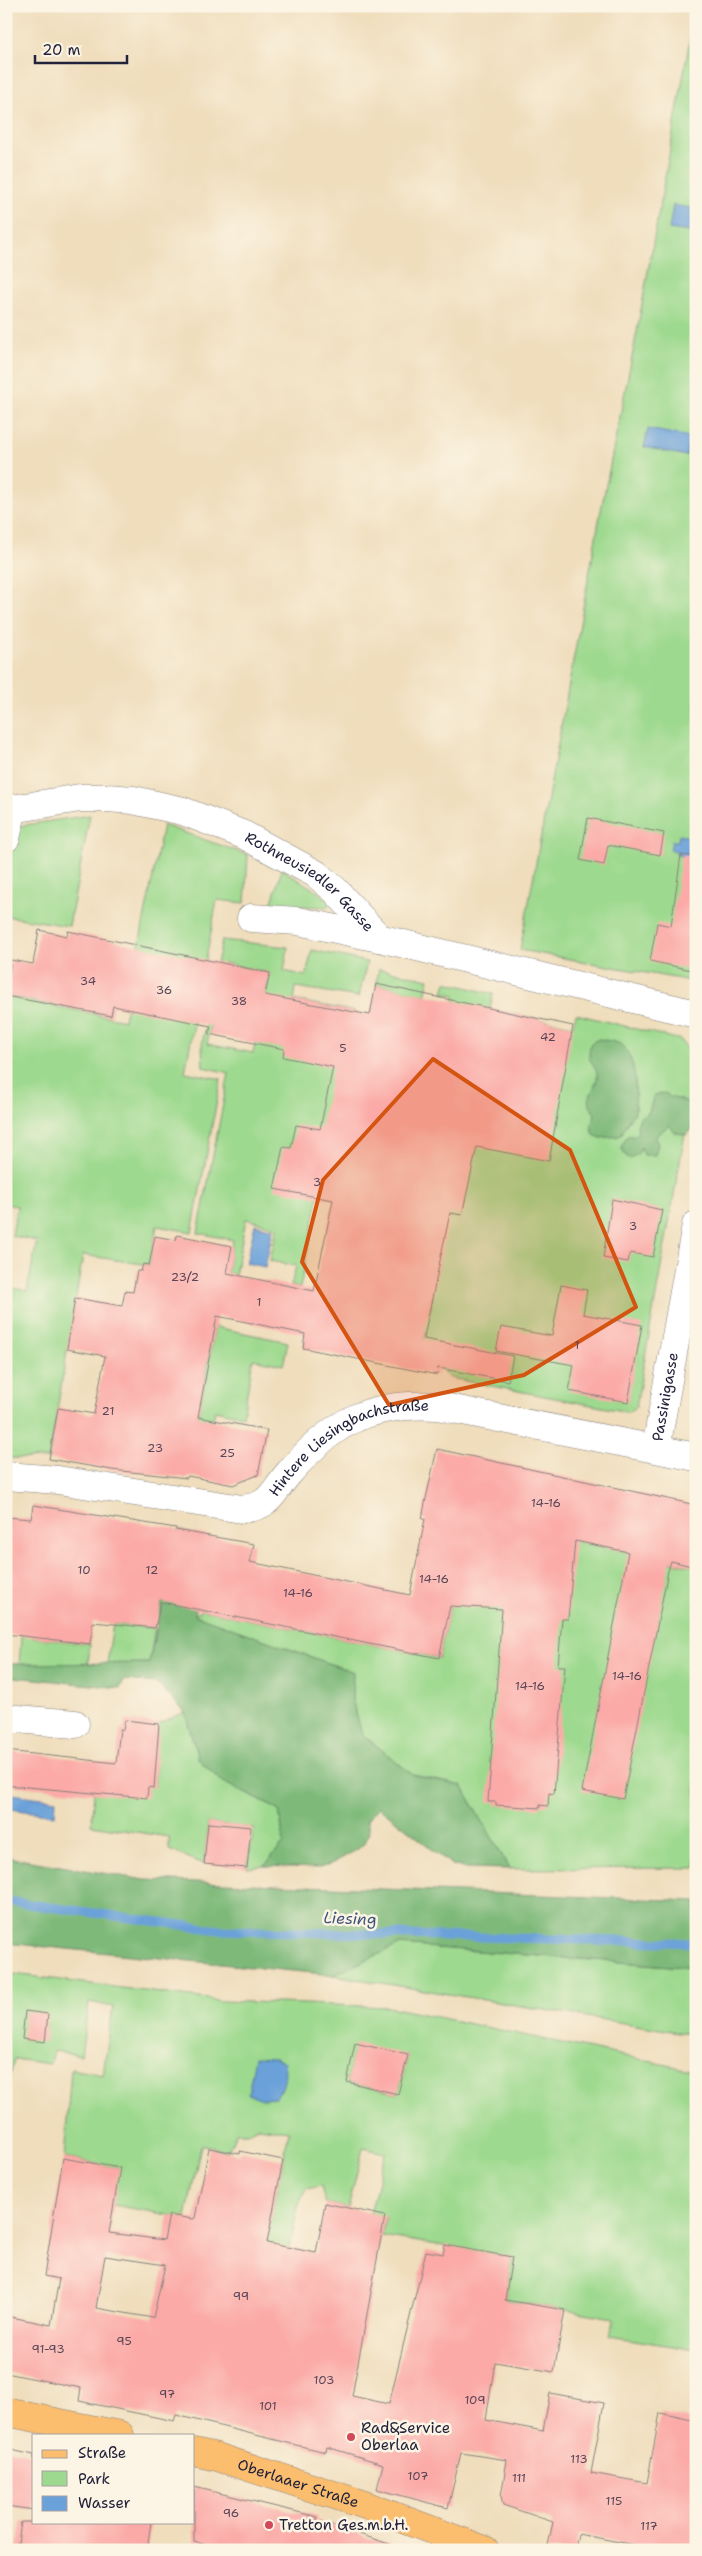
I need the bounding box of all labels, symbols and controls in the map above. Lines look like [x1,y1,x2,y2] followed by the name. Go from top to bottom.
[35,32,128,64] scale bar
[42,40,81,60] text: 20 m
[241,827,378,936] street label: Rothneusiedler Gasse
[80,973,96,989] house number: 34
[156,982,172,998] house number: 36
[231,993,247,1009] house number: 38
[540,1029,556,1045] house number: 42
[339,1040,347,1056] house number: 5
[313,1174,321,1190] house number: 3
[629,1218,637,1234] house number: 3
[171,1269,199,1285] house number: 23/2
[256,1294,262,1310] house number: 1
[574,1337,580,1353] house number: 1
[647,1351,683,1443] street label: Passinigasse
[264,1395,429,1500] street label: Hintere Liesingbachstraße
[102,1403,114,1419] house number: 21
[147,1440,163,1456] house number: 23
[219,1445,235,1461] house number: 25
[531,1495,561,1511] house number: 14-16
[77,1562,91,1578] house number: 10
[146,1562,158,1578] house number: 12
[419,1571,449,1587] house number: 14-16
[283,1585,313,1601] house number: 14-16
[612,1668,642,1684] house number: 14-16
[515,1678,545,1694] house number: 14-16
[323,1907,377,1930] water label: Liesing
[233,2288,249,2304] house number: 99
[116,2333,132,2349] house number: 95
[31,2341,65,2357] house number: 91-93
[314,2372,334,2388] house number: 103
[159,2386,175,2402] house number: 97
[464,2392,486,2408] house number: 109
[259,2398,277,2414] house number: 101
[361,2418,450,2455] place label: Rad&Service Oberlaa
[345,2431,357,2443] marker: Rad&Service Oberlaa
[32,2434,195,2524] legend
[78,2443,126,2463] text: Straße
[570,2451,588,2467] house number: 113
[235,2454,362,2512] street label: Oberlaaer Straße
[408,2468,428,2484] house number: 107
[78,2469,110,2489] text: Park
[512,2470,526,2486] house number: 111
[78,2493,131,2513] text: Wasser
[606,2493,622,2509] house number: 115
[223,2505,239,2521] house number: 96
[279,2515,408,2535] place label: Tretton Ges.m.b.H.
[640,2518,658,2534] house number: 117
[263,2519,275,2531] marker: Tretton Ges.m.b.H.

